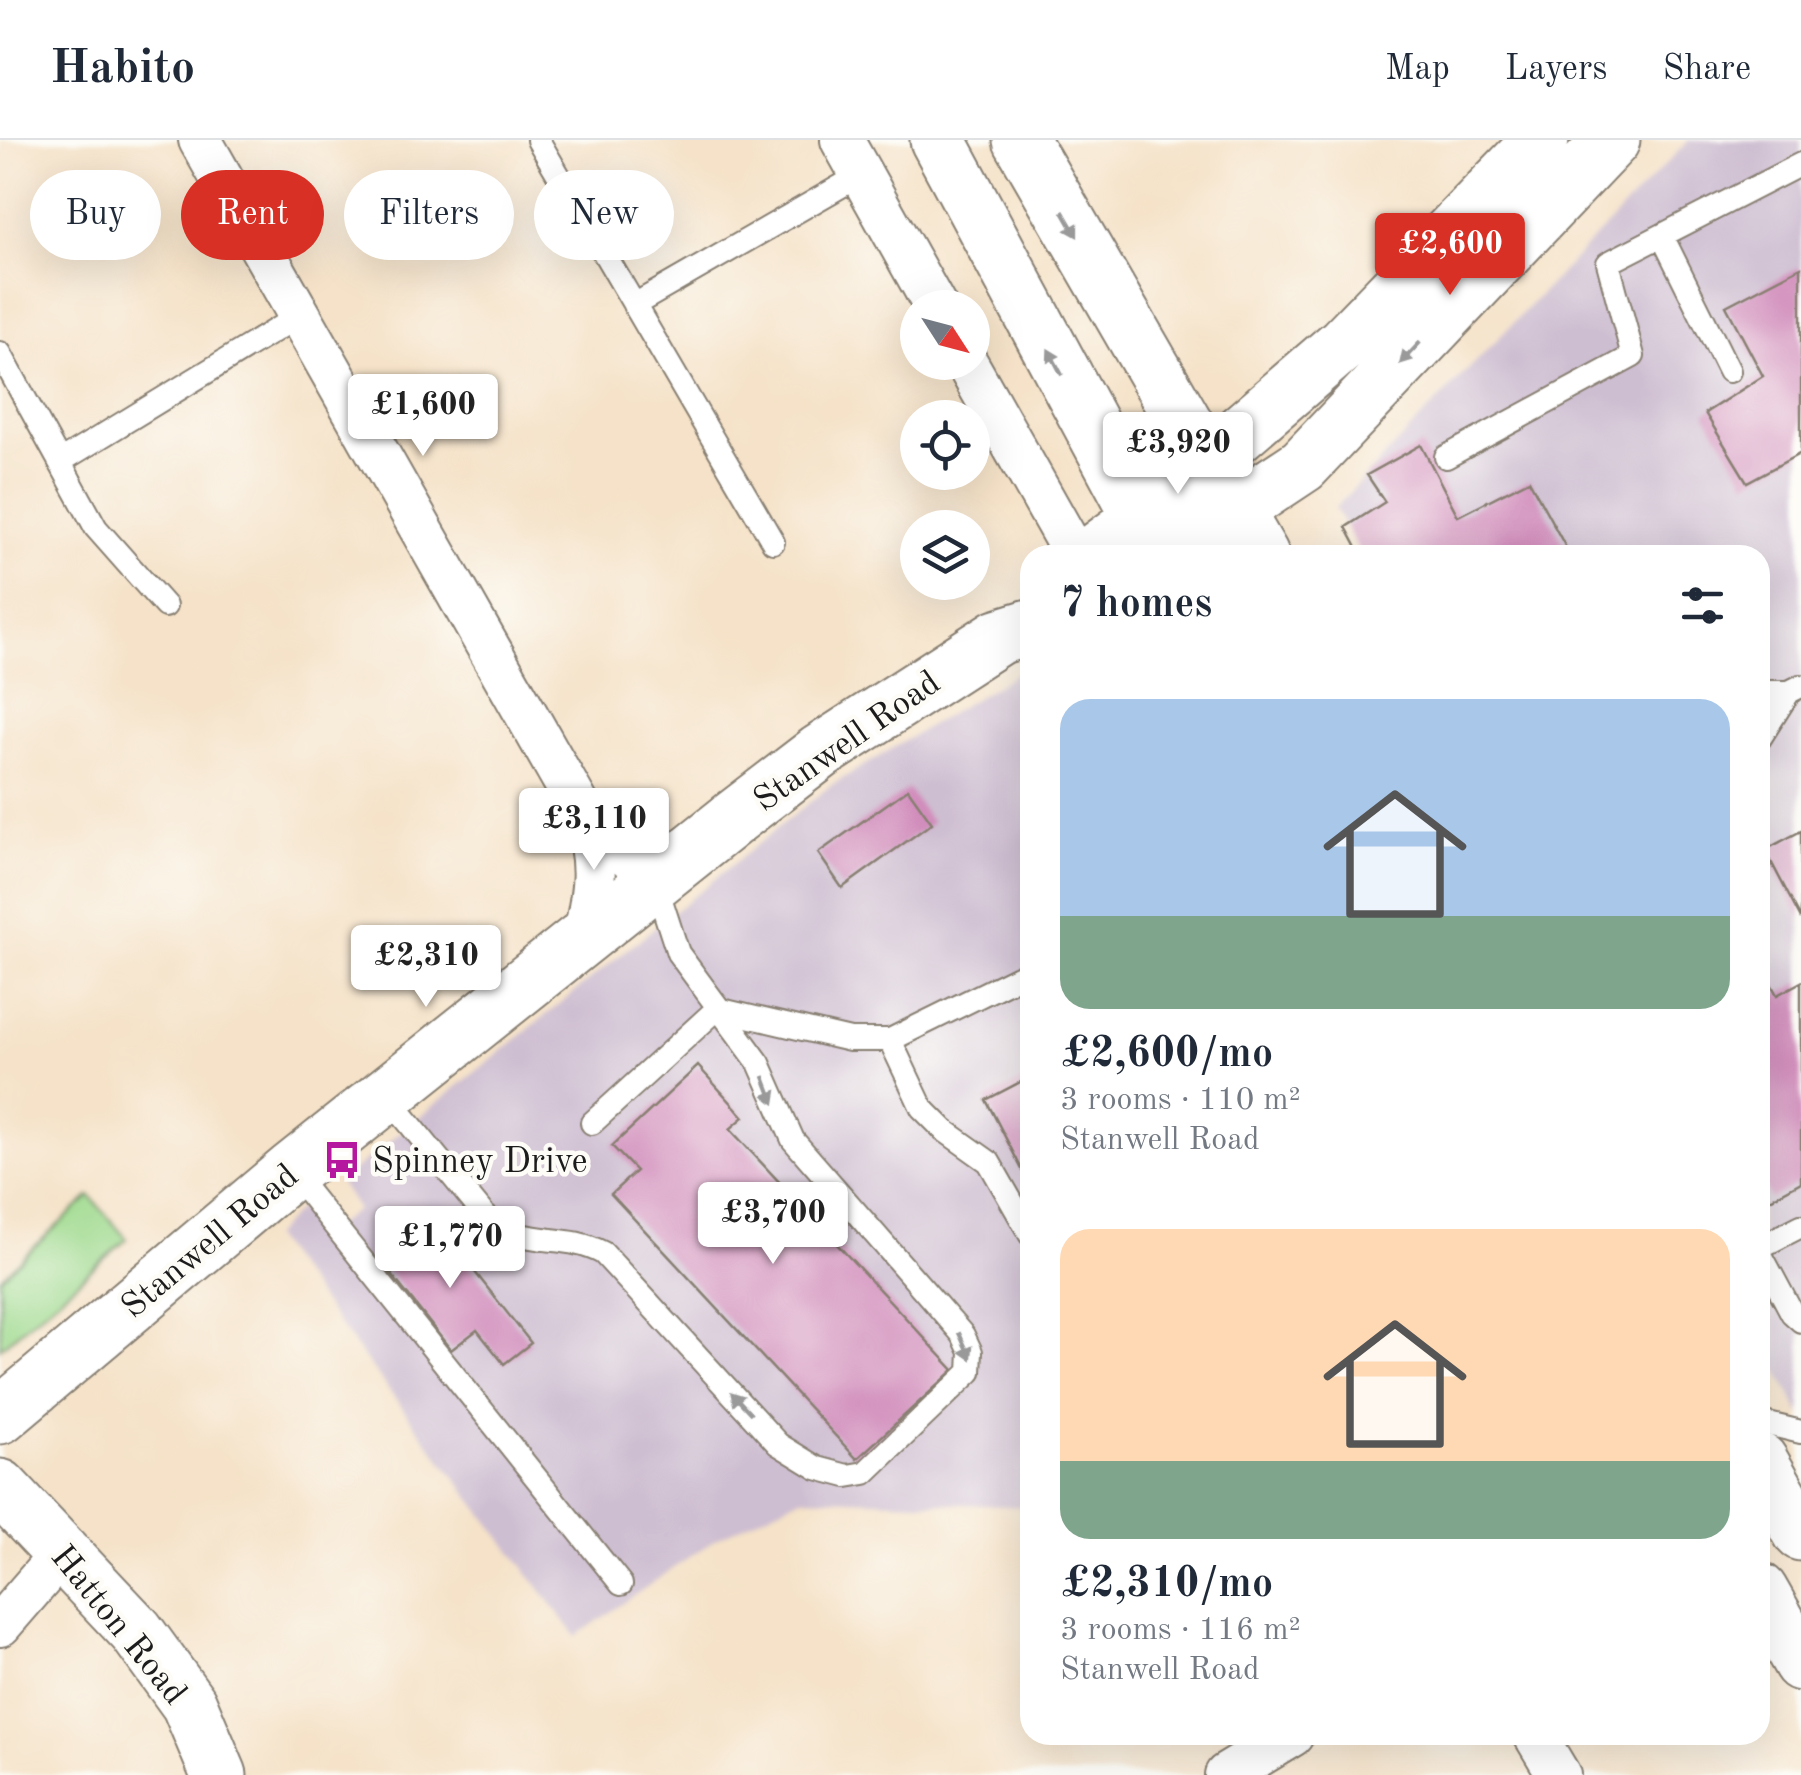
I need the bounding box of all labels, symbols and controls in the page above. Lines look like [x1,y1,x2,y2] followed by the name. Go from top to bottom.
[50,45,195,93] text: Habito
[1385,52,1450,87] text: Map
[1505,52,1608,87] text: Layers
[1663,52,1751,87] text: Share
[30,170,161,260] chip: Buy
[181,170,324,260] chip: Rent
[344,170,514,260] chip: Filters
[534,170,674,260] chip: New
[1061,210,1078,238] one-way arrow
[1369,213,1531,298] pin: £2,600
[1397,229,1503,261] text: £2,600
[900,290,990,380] north arrow
[900,290,990,600] map controls
[1399,340,1422,364] one-way arrow
[1047,347,1064,376] one-way arrow
[342,374,504,459] pin: £1,600
[370,390,476,422] text: £1,600
[900,400,990,490] button: locate
[1097,412,1259,497] pin: £3,920
[1125,428,1231,460] text: £3,920
[900,510,990,600] button: layers
[1675,578,1730,633] icon: filters
[1060,584,1212,626] text: 7 homes
[748,665,947,819] street label: Stanwell Road
[1305,764,1485,944] icon: home
[513,788,675,873] pin: £3,110
[541,804,647,836] text: £3,110
[345,925,507,1010] pin: £2,310
[373,941,479,973] text: £2,310
[1060,1034,1273,1076] text: £2,600/mo
[762,1076,778,1106] one-way arrow
[1060,1085,1301,1117] text: 3 rooms · 110 m²
[1060,1125,1260,1157] text: Stanwell Road
[321,1139,363,1181] bus stop icon: Spinney Drive
[372,1145,588,1180] place label: Spinney Drive
[116,1158,306,1326] street label: Stanwell Road
[692,1182,854,1267] pin: £3,700
[720,1198,826,1230] text: £3,700
[369,1206,531,1291] pin: £1,770
[397,1222,503,1254] text: £1,770
[1305,1294,1485,1474] icon: home
[957,1331,974,1360] one-way arrow
[730,1391,753,1415] one-way arrow
[44,1539,193,1712] street label: Hatton Road
[1060,1564,1273,1606] text: £2,310/mo
[1060,1615,1301,1647] text: 3 rooms · 116 m²
[1060,1655,1260,1687] text: Stanwell Road

